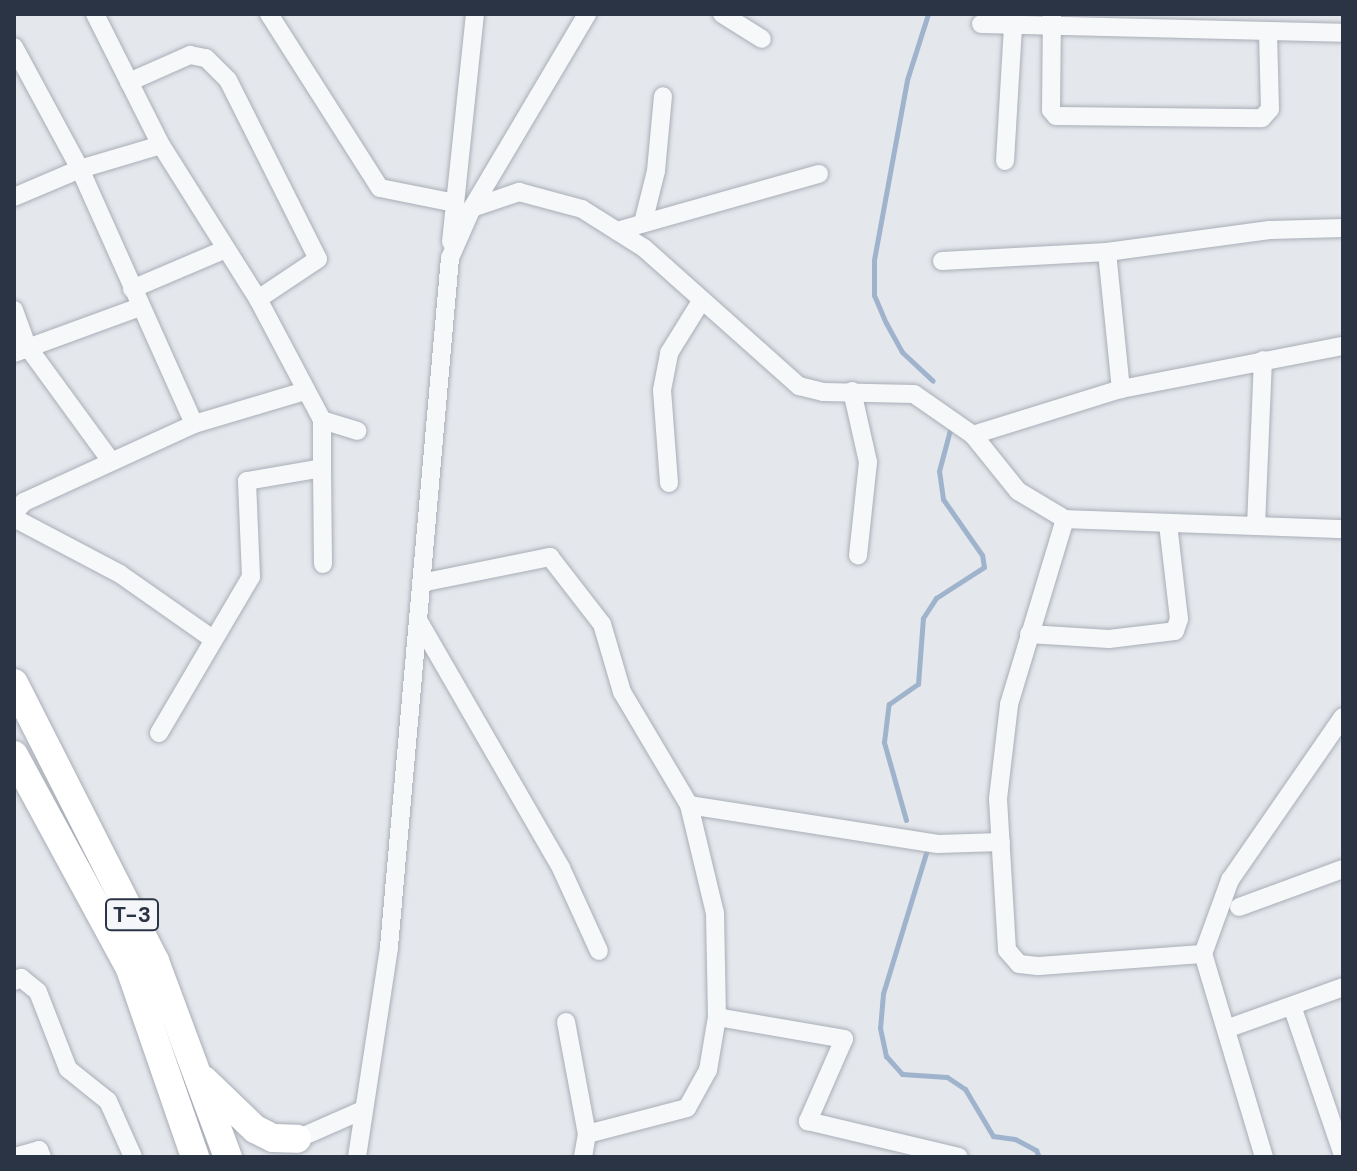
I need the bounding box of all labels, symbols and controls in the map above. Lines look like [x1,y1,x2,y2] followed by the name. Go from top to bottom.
[104,897,160,933] road number: T-3

